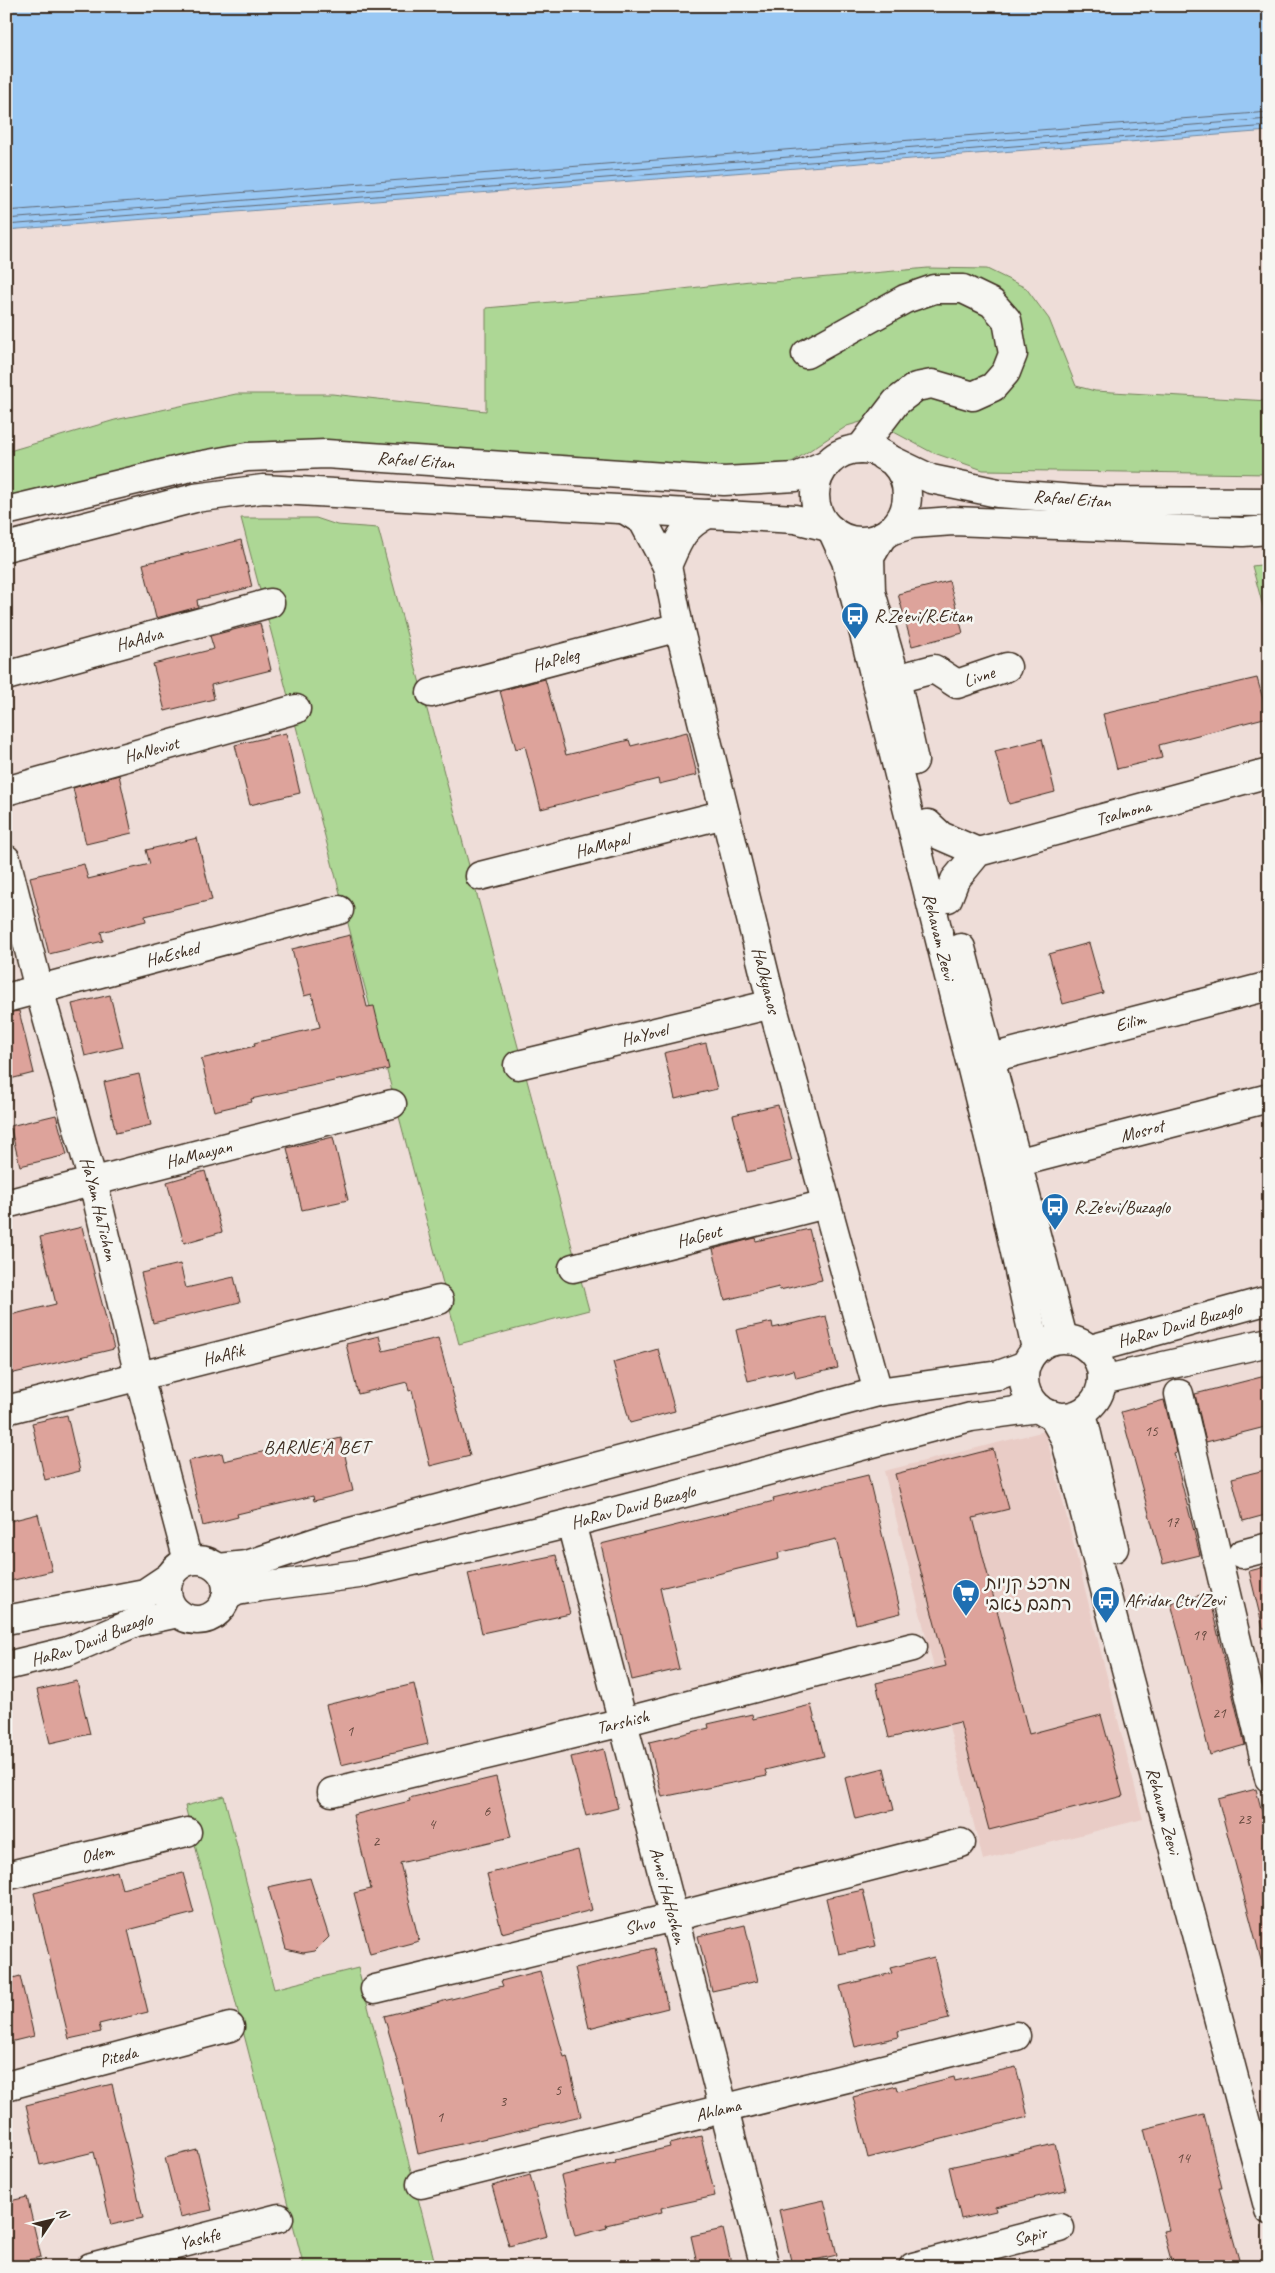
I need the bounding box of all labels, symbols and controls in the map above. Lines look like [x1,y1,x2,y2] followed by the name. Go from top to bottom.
[376,446,456,474] street label: Rafael Eitan
[1033,485,1112,512] street label: Rafael Eitan
[840,601,870,640] bus stop icon: R.Ze'evi/R.Eitan
[874,605,973,627] place label: R.Ze'evi/R.Eitan
[113,622,166,656] street label: HaAdva
[530,643,583,677] street label: HaPeleg
[961,661,998,692] street label: Livne
[121,731,183,768] street label: HaNeviot
[1093,794,1155,831] street label: Tsalmona
[573,827,635,863] street label: HaMapal
[918,891,961,985] street label: Rehavam Zeevi
[143,936,204,972] street label: HaEshed
[747,945,786,1018] street label: HaOkyanos
[1113,1007,1149,1036] street label: Eilim
[619,1018,673,1051] street label: HaYovel
[1118,1114,1169,1147] street label: Mosrot
[163,1135,235,1173] street label: HaMaayan
[76,1155,122,1264] street label: HaYam HaTichon
[1040,1192,1070,1231] bus stop icon: R.Ze'evi/Buzaglo
[1074,1196,1172,1218] place label: R.Ze'evi/Buzaglo
[674,1219,726,1252] street label: HaGeut
[1115,1297,1246,1352] street label: HaRav David Buzaglo
[200,1339,247,1371] street label: HaAfik
[1144,1422,1159,1441] house number: 15
[263,1435,374,1459] district label: BARNE'A BET
[568,1479,699,1534] street label: HaRav David Buzaglo
[1165,1513,1180,1532] house number: 17
[984,1572,1072,1615] place label: מרכז קניות רחבם זאבי
[951,1578,981,1617] supermarket icon: מרכז קניות רחבם זאבי
[1091,1585,1121,1624] bus stop icon: Afridar Ctr/Zevi
[1125,1589,1228,1611] place label: Afridar Ctr/Zevi
[29,1607,156,1671] street label: HaRav David Buzaglo
[1192,1626,1207,1645] house number: 19
[1212,1704,1227,1723] house number: 21
[594,1705,652,1739] street label: Tarshish
[347,1722,355,1741] house number: 1
[1142,1765,1186,1859] street label: Rehavam Zeevi
[484,1802,492,1821] house number: 6
[1237,1810,1252,1829] house number: 23
[429,1815,437,1834] house number: 4
[373,1832,381,1851] house number: 2
[79,1839,117,1868] street label: Odem
[645,1845,691,1947] street label: Avnei HaHoshen
[622,1911,658,1940] street label: Shvo
[97,2041,141,2072] street label: Piteda
[555,2081,563,2100] house number: 5
[500,2092,508,2111] house number: 3
[693,2094,744,2126] street label: Ahlama
[437,2108,445,2127] house number: 1
[1176,2149,1191,2168] house number: 14
[28,2196,78,2246] north arrow
[53,2204,73,2223] text: N
[1011,2221,1050,2251] street label: Sapir
[177,2223,223,2255] street label: Yashfe

